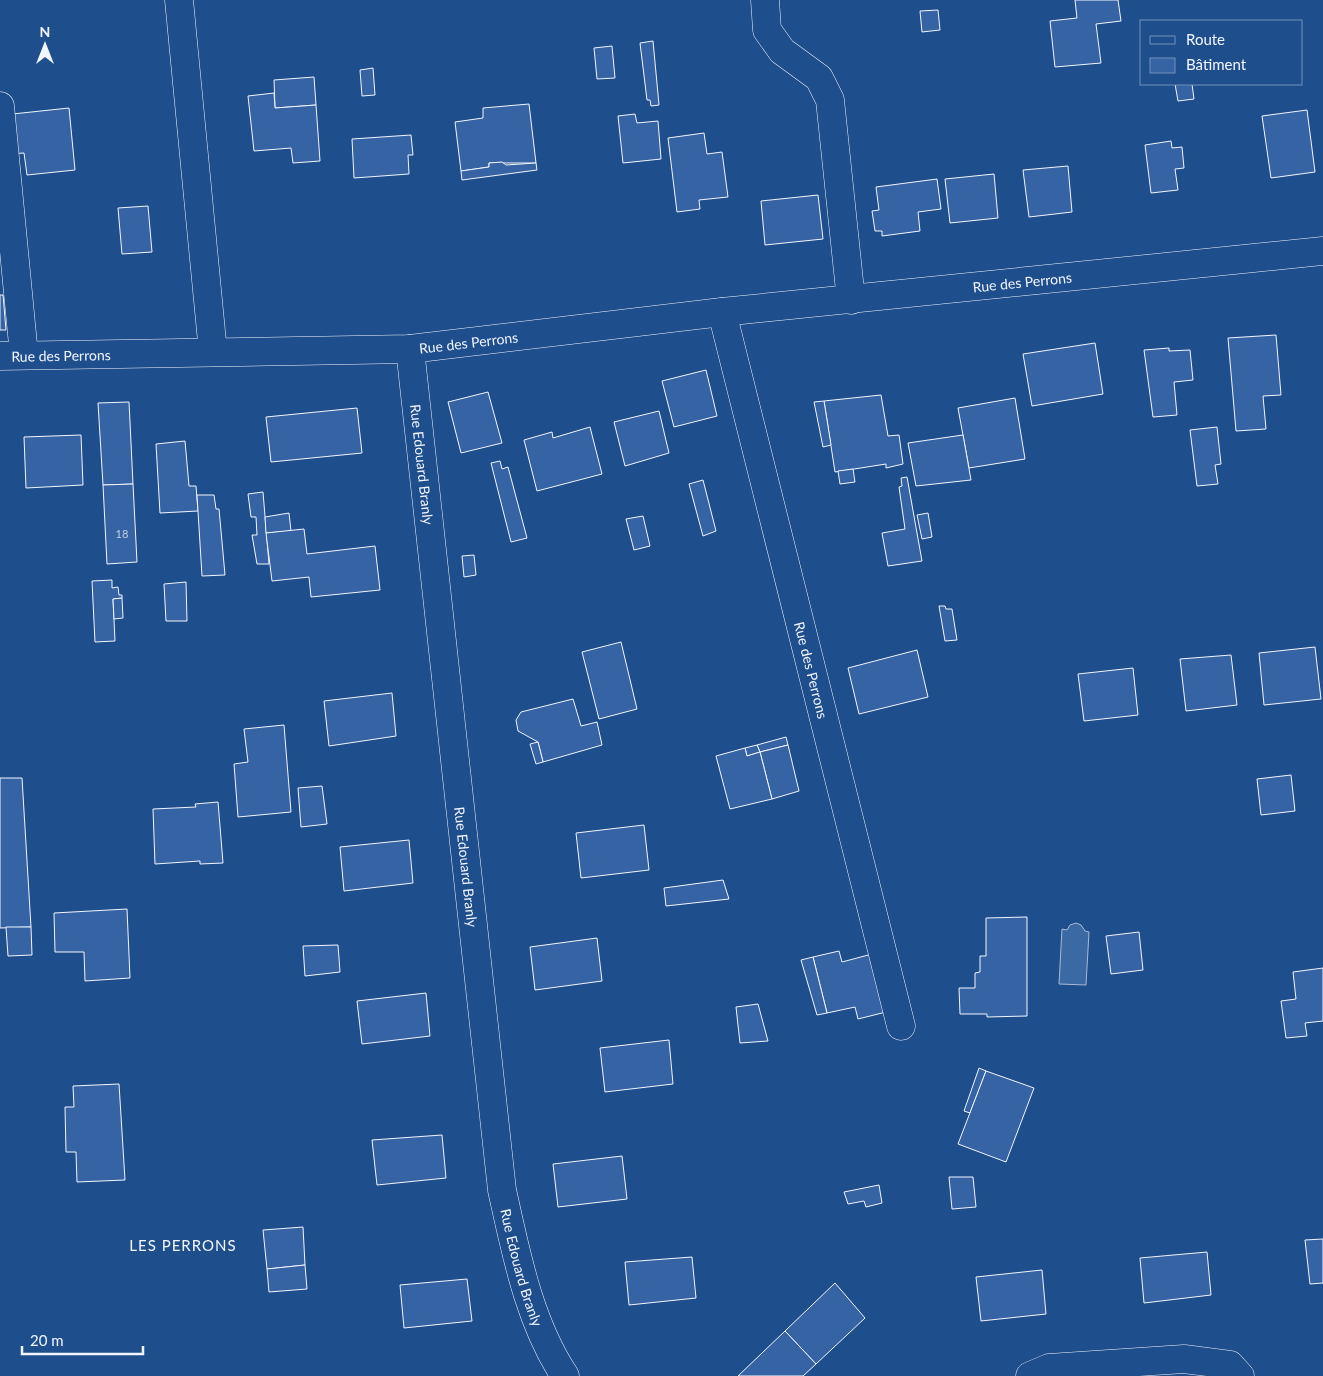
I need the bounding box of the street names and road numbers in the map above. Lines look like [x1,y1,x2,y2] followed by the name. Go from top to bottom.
[972,268,1073,295] street label: Rue des Perrons
[418,328,519,356] street label: Rue des Perrons
[11,346,111,364] street label: Rue des Perrons
[408,403,438,526] street label: Rue Edouard Branly
[791,620,832,720] street label: Rue des Perrons
[452,806,482,929] street label: Rue Edouard Branly
[498,1207,547,1329] street label: Rue Edouard Branly

